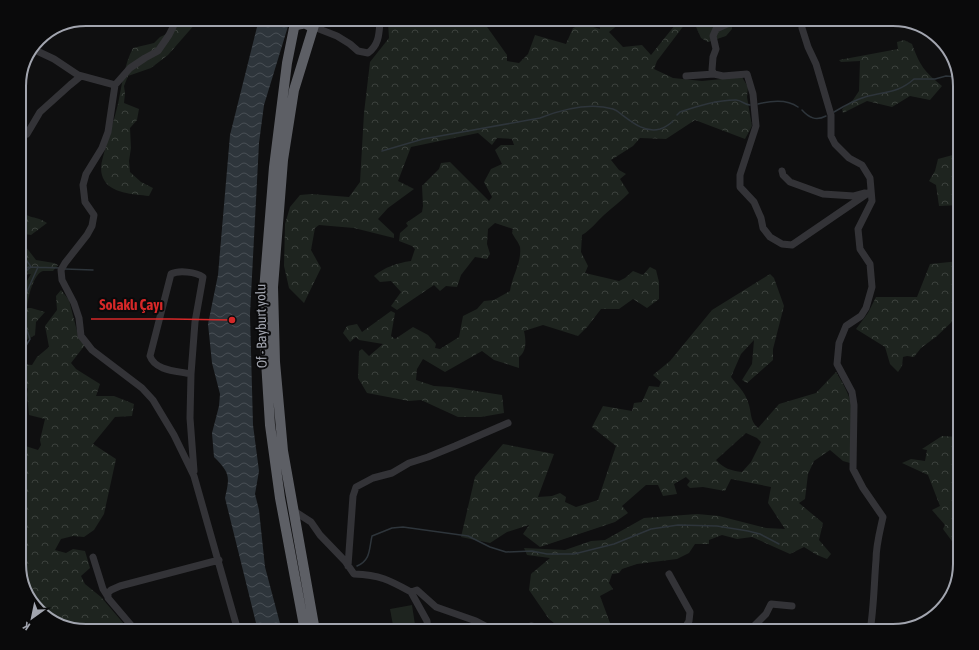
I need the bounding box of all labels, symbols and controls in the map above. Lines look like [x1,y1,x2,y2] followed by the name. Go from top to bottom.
[252,284,270,368] street label: Of - Bayburt yolu
[91,292,171,319] callout: Solaklı Çayı
[99,296,163,313] text: Solaklı Çayı
[12,598,52,638] north arrow
[21,620,32,633] text: K

